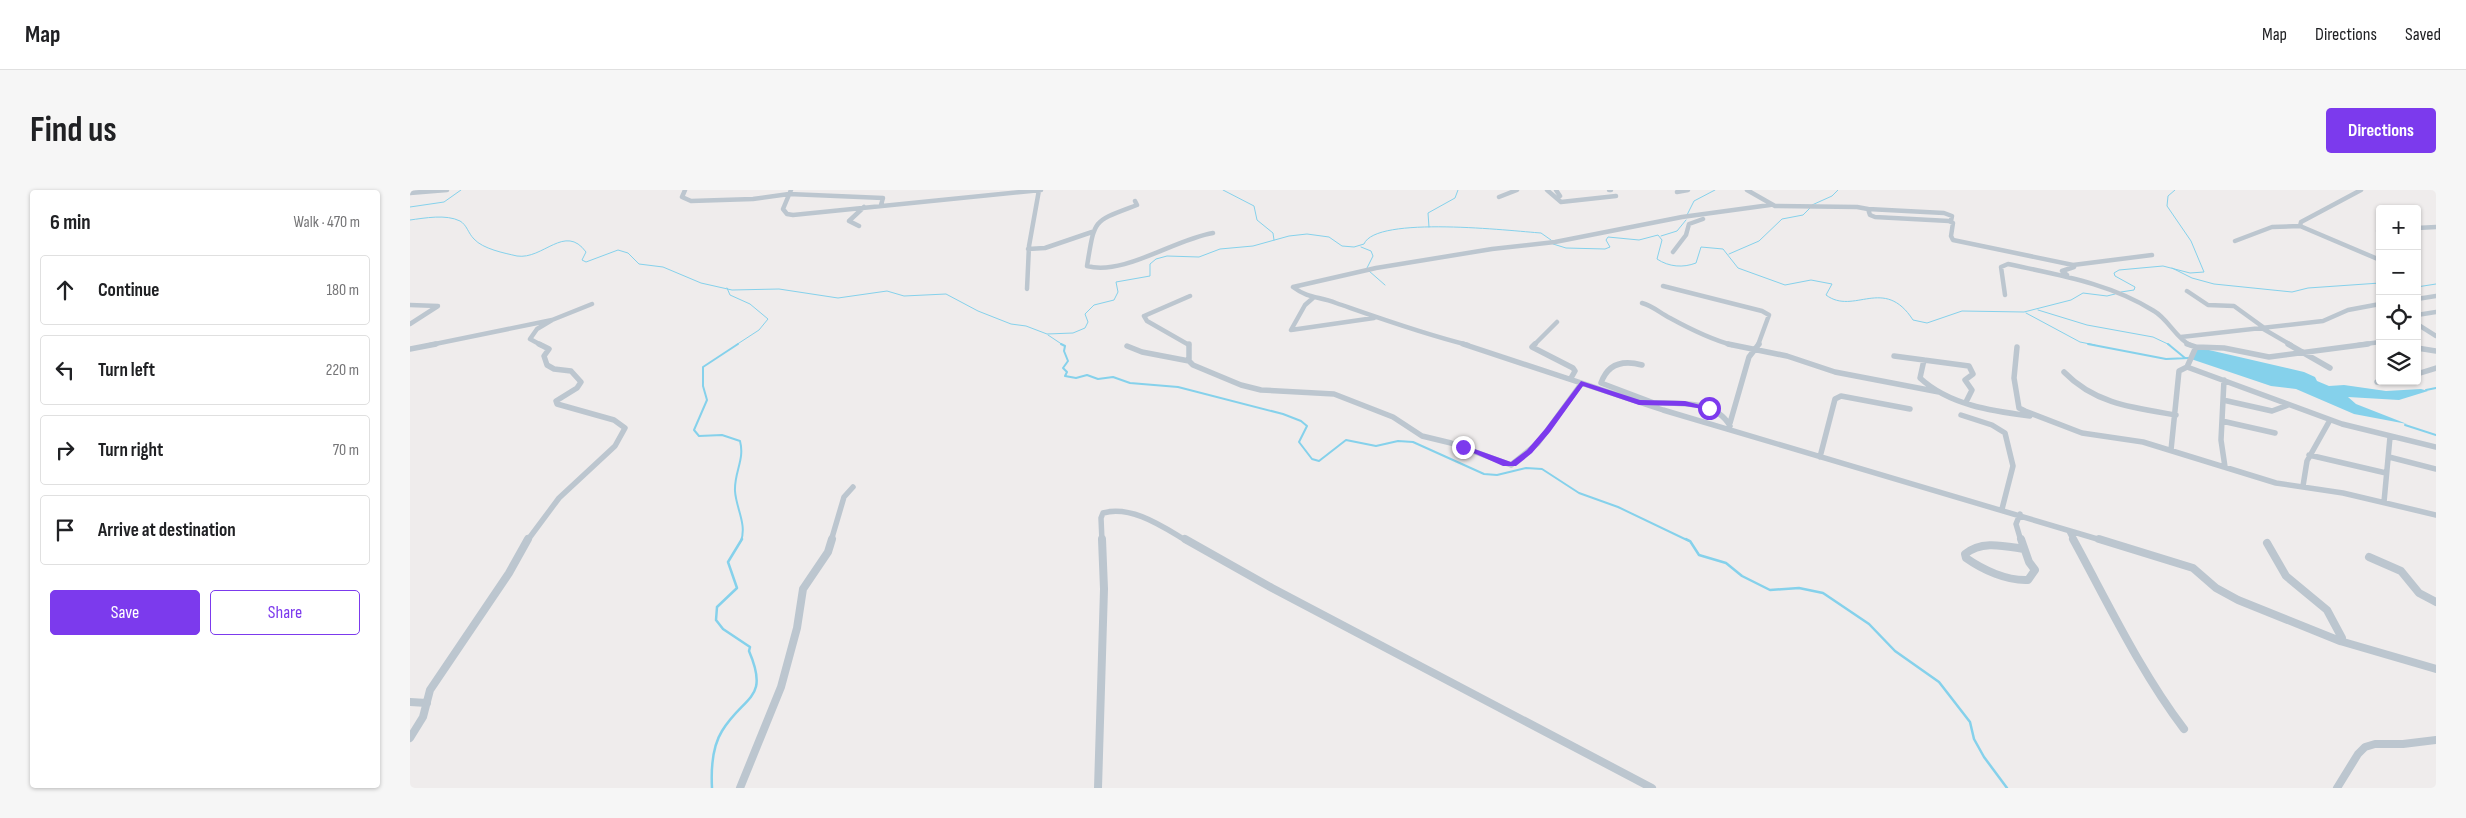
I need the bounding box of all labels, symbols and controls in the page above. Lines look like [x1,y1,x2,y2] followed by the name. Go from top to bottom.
[25,20,60,49] text: Map
[2262,24,2287,45] text: Map
[2315,24,2377,45] text: Directions
[2405,24,2441,45] text: Saved
[2326,108,2436,153] button: Directions
[30,109,117,152] text: Find us
[2376,205,2421,385] map controls
[2376,205,2421,250] button: +
[50,210,91,235] text: 6 min
[294,213,360,232] text: Walk · 470 m
[2376,250,2421,295] button: −
[51,276,79,304] icon: ahead
[98,279,159,302] text: Continue
[326,281,359,300] text: 180 m
[2376,295,2421,340] button: locate
[2376,340,2421,385] button: layers
[51,356,79,384] icon: left
[98,359,155,382] text: Turn left
[326,361,359,380] text: 220 m
[1698,397,1721,420] route start
[51,436,79,464] icon: right
[1452,436,1475,459] route end
[98,439,163,462] text: Turn right
[333,441,359,460] text: 70 m
[51,516,79,544] icon: arrive
[98,519,236,542] text: Arrive at destination
[50,590,200,635] button: Save
[210,590,360,635] button: Share

